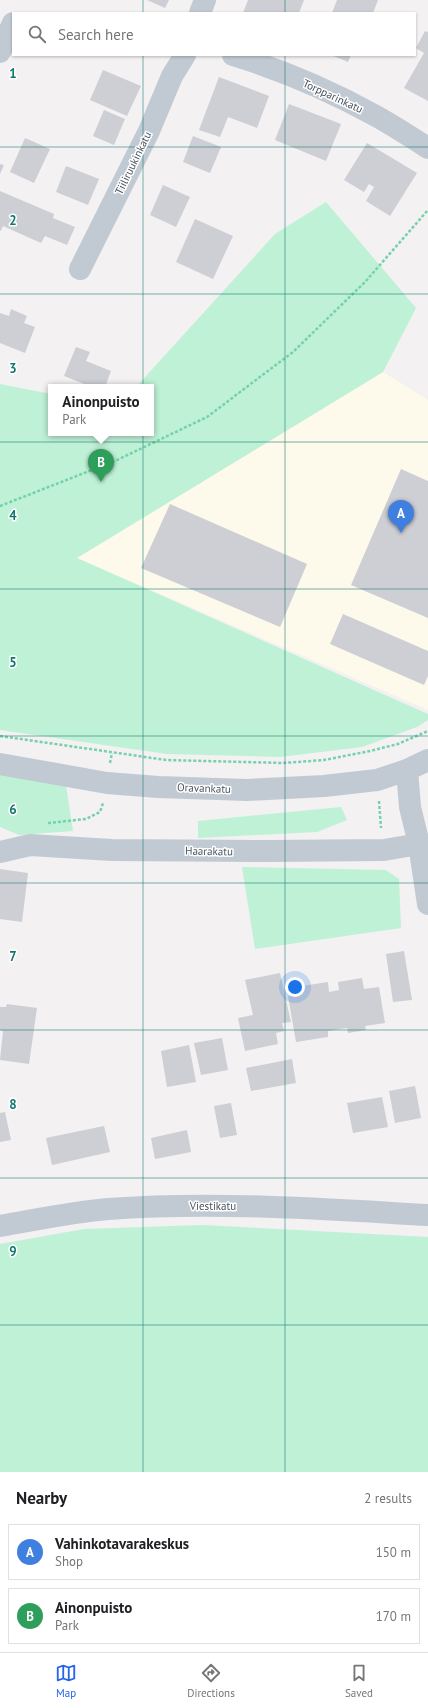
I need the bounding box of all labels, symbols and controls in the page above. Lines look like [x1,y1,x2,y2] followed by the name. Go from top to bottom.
[12,12,416,56] search box
[26,23,48,45] icon: search
[58,25,134,44] text: Search here
[9,65,17,82] text: 1
[301,76,365,116] street label: Torpparinkatu
[112,129,154,197] street label: Tiiliruukinkatu
[9,212,17,229] text: 2
[9,360,17,377] text: 3
[48,384,154,436] popup
[62,392,140,411] text: Ainonpuisto
[62,411,86,428] text: Park
[88,449,114,482] pin: B
[388,500,414,533] pin: A
[9,507,17,524] text: 4
[9,654,17,671] text: 5
[177,780,231,796] street label: Oravankatu
[9,801,17,818] text: 6
[185,844,233,858] street label: Haarakatu
[9,948,17,965] text: 7
[285,977,305,997] your location
[9,1096,17,1113] text: 8
[189,1199,236,1213] street label: Viestikatu
[9,1243,17,1260] text: 9
[16,1487,67,1509] text: Nearby
[364,1490,412,1507] text: 2 results
[55,1534,189,1553] text: Vahinkotavarakeskus
[26,1544,34,1561] text: A
[376,1544,411,1561] text: 150 m
[55,1553,83,1570] text: Shop
[55,1598,132,1617] text: Ainonpuisto
[26,1608,34,1625] text: B
[376,1608,411,1625] text: 170 m
[55,1617,79,1634] text: Park
[55,1662,77,1700] tab: Map
[187,1662,235,1700] tab: Directions
[345,1662,373,1700] tab: Saved

